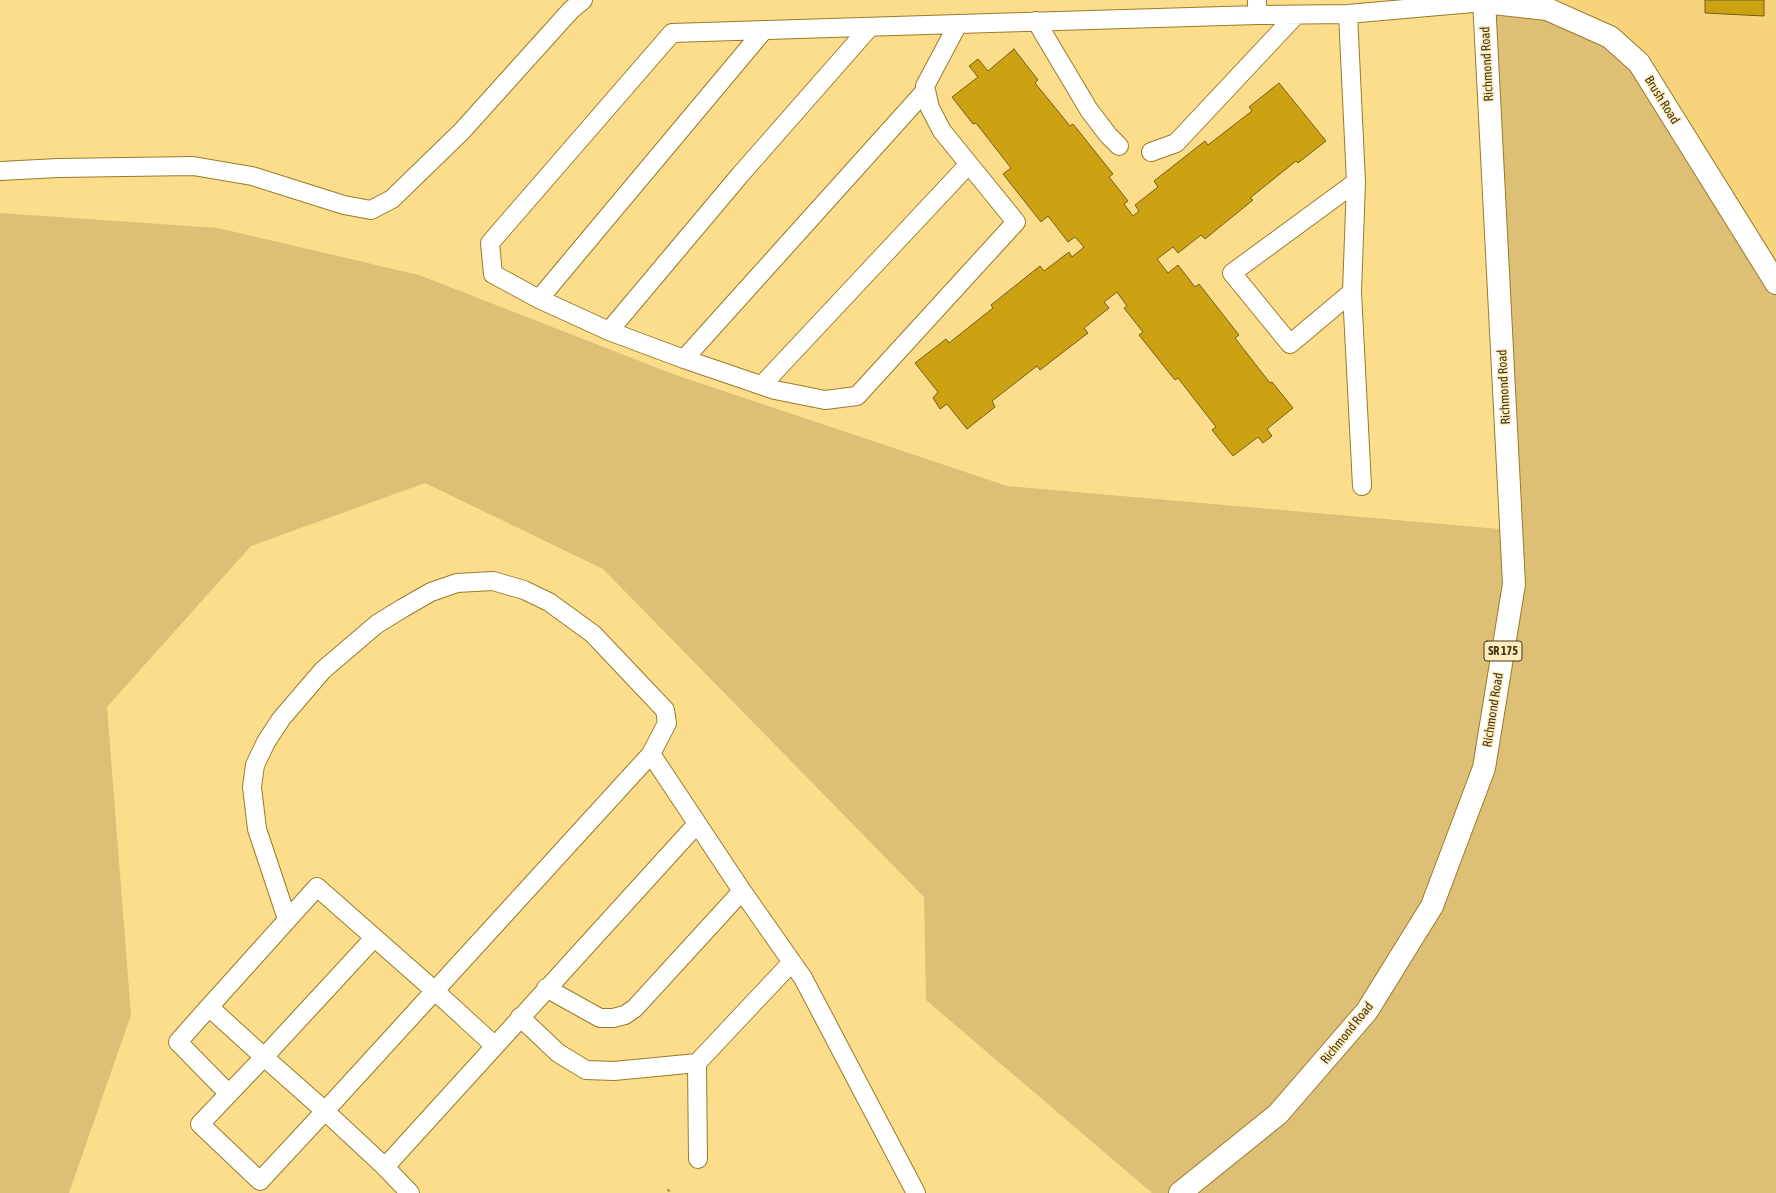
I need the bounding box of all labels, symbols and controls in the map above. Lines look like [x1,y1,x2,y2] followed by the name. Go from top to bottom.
[1477,26,1497,102] street label: Richmond Road
[1641,73,1683,127] street label: Brush Road
[1494,349,1514,425] street label: Richmond Road
[1484,641,1522,661] road number: SR 175
[1479,672,1507,748] street label: Richmond Road
[1317,999,1377,1067] street label: Richmond Road

